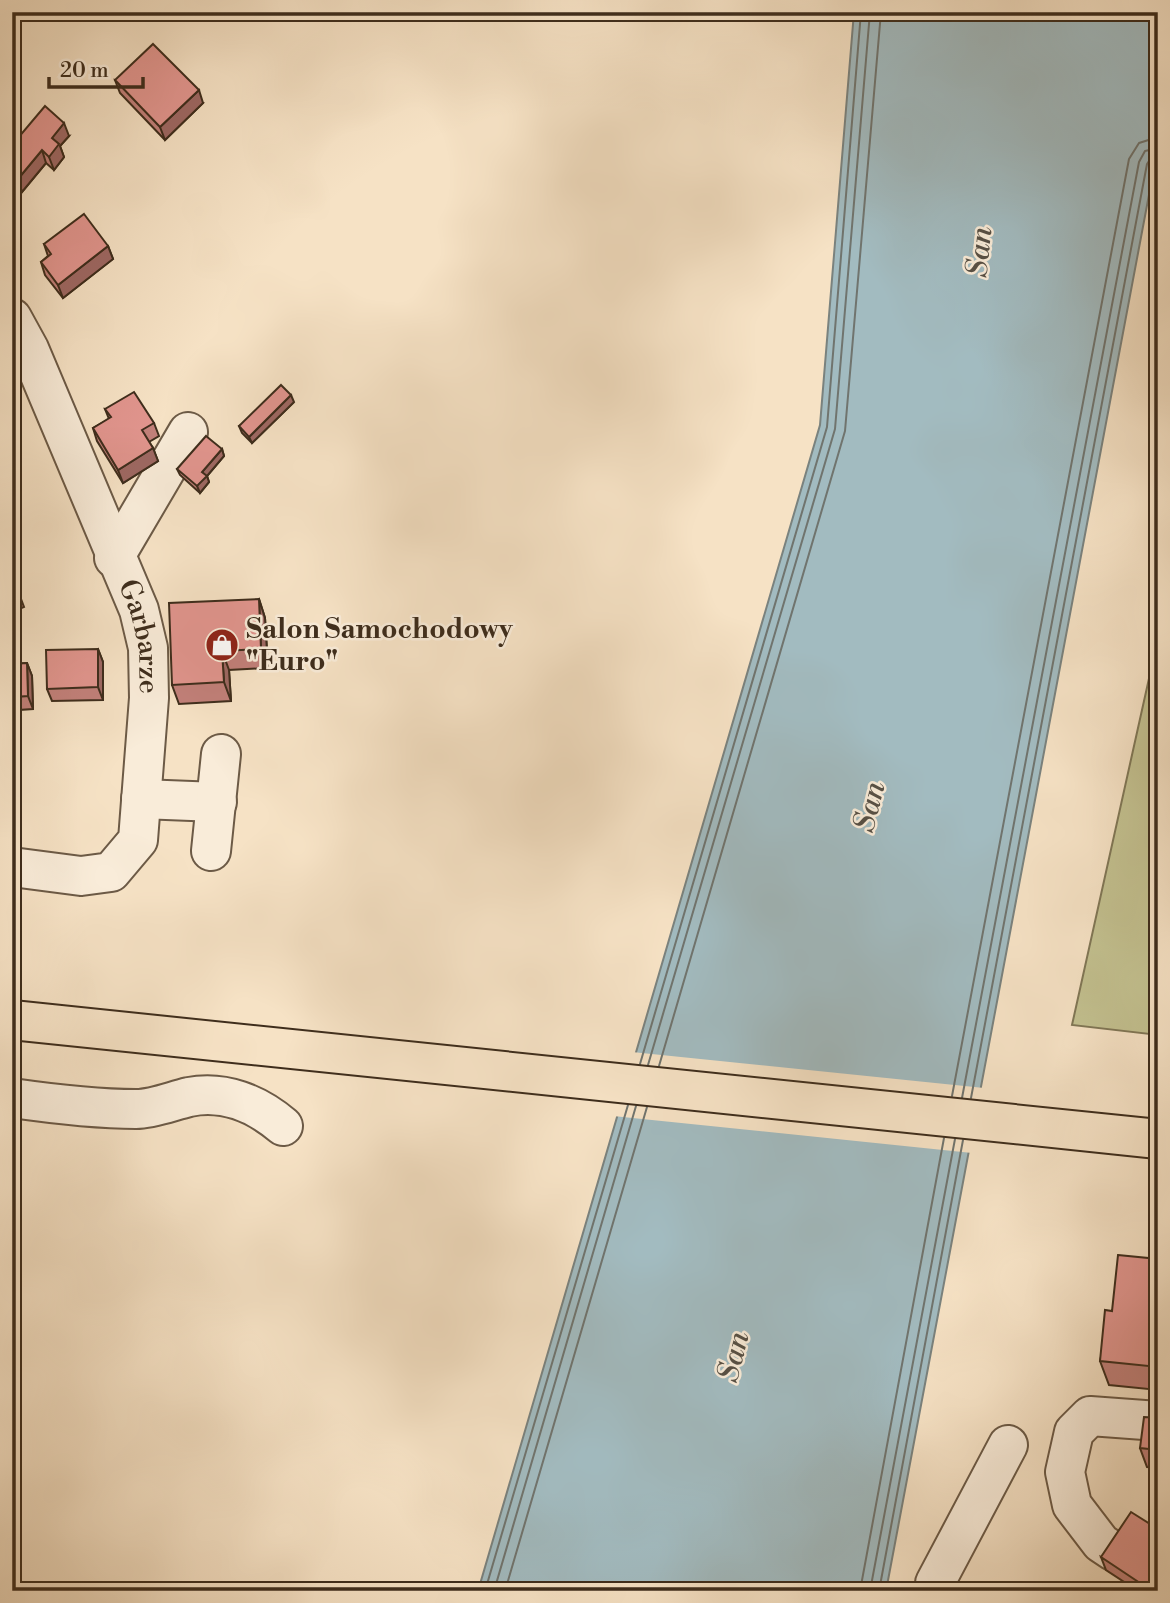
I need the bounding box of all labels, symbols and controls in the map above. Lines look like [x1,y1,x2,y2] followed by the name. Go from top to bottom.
[49,46,144,90] scale bar
[60,58,109,84] text: 20 m
[958,225,1002,279] water label: San
[111,574,167,694] street label: Garbarze
[246,612,514,679] place label: Salon Samochodowy "Euro"
[203,626,241,664] shop icon: Salon Samochodowy "Euro"
[845,778,895,836] water label: San
[709,1328,759,1386] water label: San

